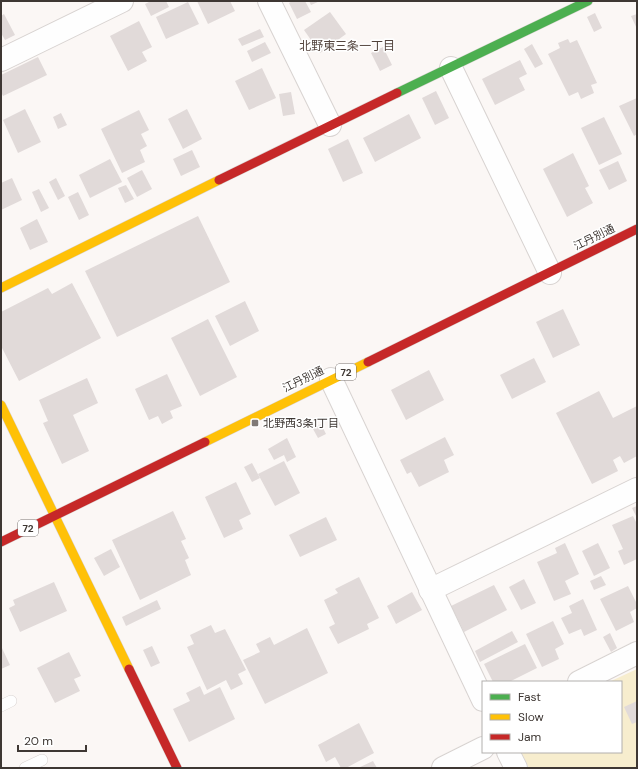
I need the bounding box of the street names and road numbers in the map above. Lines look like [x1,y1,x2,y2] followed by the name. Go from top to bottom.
[571,221,617,253] street label: 江丹別通
[280,363,326,395] street label: 江丹別通
[336,364,356,380] road number: 72
[18,520,38,536] road number: 72

